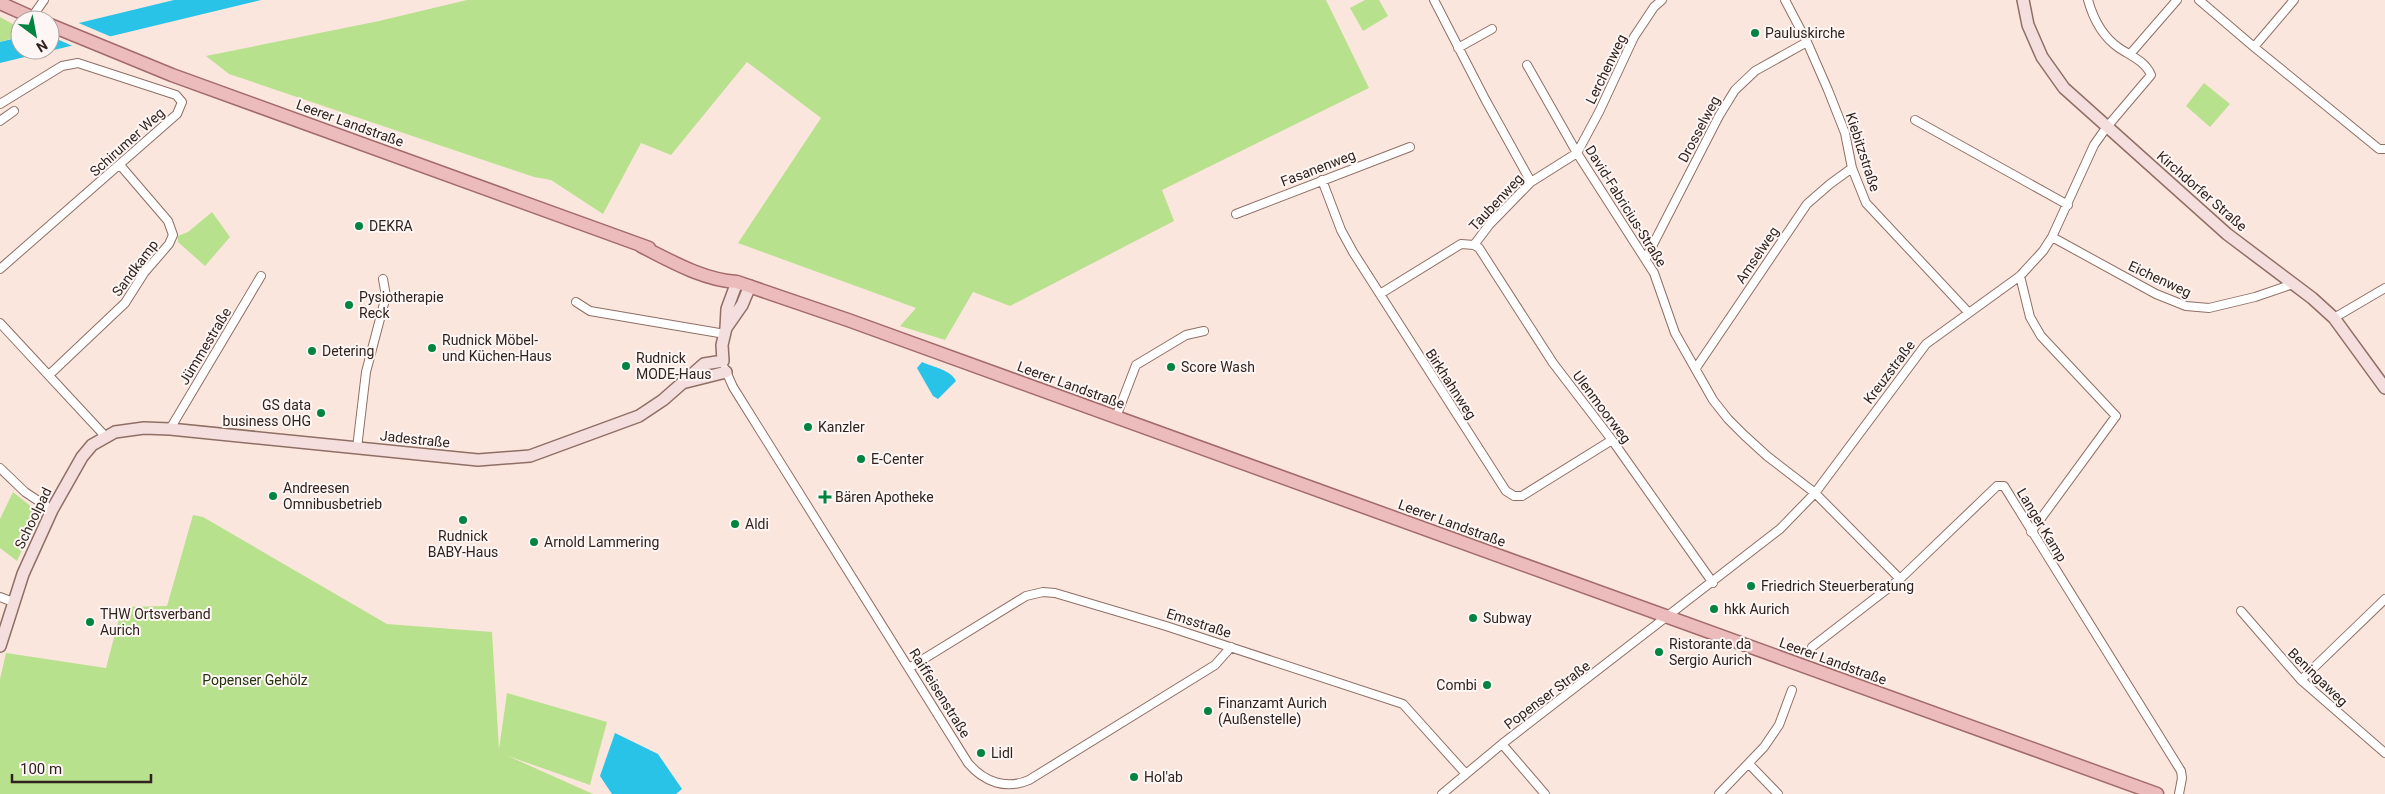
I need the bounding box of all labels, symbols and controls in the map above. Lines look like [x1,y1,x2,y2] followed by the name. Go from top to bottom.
[10,10,60,60] north arrow
[1765,25,1845,41] place label: Pauluskirche
[1749,27,1761,39] marker: Pauluskirche
[1582,32,1630,106] street label: Lerchenweg
[33,37,50,55] text: N
[1675,93,1723,165] street label: Drosselweg
[294,96,406,150] street label: Leerer Landstraße
[86,104,168,180] street label: Schirumer Weg
[1843,111,1883,193] street label: Kiebitzstraße
[1582,142,1670,270] street label: David-Fabricius-Straße
[1278,146,1358,190] street label: Fasanenweg
[2154,148,2250,234] street label: Kirchdorfer Straße
[1466,170,1526,234] street label: Taubenweg
[369,218,413,234] place label: DEKRA
[353,220,365,232] marker: DEKRA
[1732,223,1782,287] street label: Amselweg
[109,237,161,299] street label: Sandkamp
[2126,258,2194,300] street label: Eichenweg
[359,289,444,321] place label: Pysiotherapie Reck
[343,299,355,311] marker: Pysiotherapie Reck
[176,305,234,387] street label: Jümmestraße
[442,332,552,364] place label: Rudnick Möbel- und Küchen-Haus
[1860,337,1918,407] street label: Kreuzstraße
[426,342,438,354] marker: Rudnick Möbel- und Küchen-Haus
[322,343,374,359] place label: Detering
[306,345,318,357] marker: Detering
[1422,346,1480,422] street label: Birkhahnweg
[636,350,711,382] place label: Rudnick MODE-Haus
[1015,358,1127,412] street label: Leerer Landstraße
[1181,359,1255,375] place label: Score Wash
[620,360,632,372] marker: Rudnick MODE-Haus
[1165,361,1177,373] marker: Score Wash
[1570,368,1634,446] street label: Ulenmoorweg
[223,397,311,429] place label: GS data business OHG
[315,407,327,419] marker: GS data business OHG
[818,419,865,435] place label: Kanzler
[802,421,814,433] marker: Kanzler
[379,427,451,451] street label: Jadestraße
[871,451,924,467] place label: E-Center
[855,453,867,465] marker: E-Center
[283,480,382,512] place label: Andreesen Omnibusbetrieb
[11,485,55,551] street label: Schoolpad
[2014,485,2070,565] street label: Langer Kamp
[835,489,934,505] place label: Bären Apotheke
[267,490,279,502] marker: Andreesen Omnibusbetrieb
[819,491,831,503] marker: Bären Apotheke
[1396,496,1508,550] street label: Leerer Landstraße
[457,514,469,526] marker: Rudnick BABY-Haus
[745,516,769,532] place label: Aldi
[729,518,741,530] marker: Aldi
[428,528,498,560] place label: Rudnick BABY-Haus
[544,534,659,550] place label: Arnold Lammering
[528,536,540,548] marker: Arnold Lammering
[1761,578,1914,594] place label: Friedrich Steuerberatung
[1745,580,1757,592] marker: Friedrich Steuerberatung
[1724,601,1789,617] place label: hkk Aurich
[1708,603,1720,615] marker: hkk Aurich
[1165,605,1233,641] street label: Emsstraße
[100,606,211,638] place label: THW Ortsverband Aurich
[1483,610,1532,626] place label: Subway
[1467,612,1479,624] marker: Subway
[84,616,96,628] marker: THW Ortsverband Aurich
[1777,634,1889,688] street label: Leerer Landstraße
[1669,636,1752,668] place label: Ristorante da Sergio Aurich
[906,645,974,741] street label: Raiffeisenstraße
[2285,645,2351,709] street label: Beningaweg
[1653,646,1665,658] marker: Ristorante da Sergio Aurich
[1501,658,1593,732] street label: Popenser Straße
[202,672,308,688] park label: Popenser Gehölz
[1436,677,1477,693] place label: Combi
[1481,679,1493,691] marker: Combi
[1218,695,1327,728] place label: Finanzamt Aurich (Außenstelle)
[1202,705,1214,717] marker: Finanzamt Aurich (Außenstelle)
[991,745,1013,761] place label: Lidl
[975,747,987,759] marker: Lidl
[12,752,151,784] scale bar
[20,760,62,778] text: 100 m
[1144,769,1183,785] place label: Hol'ab
[1128,771,1140,783] marker: Hol'ab

